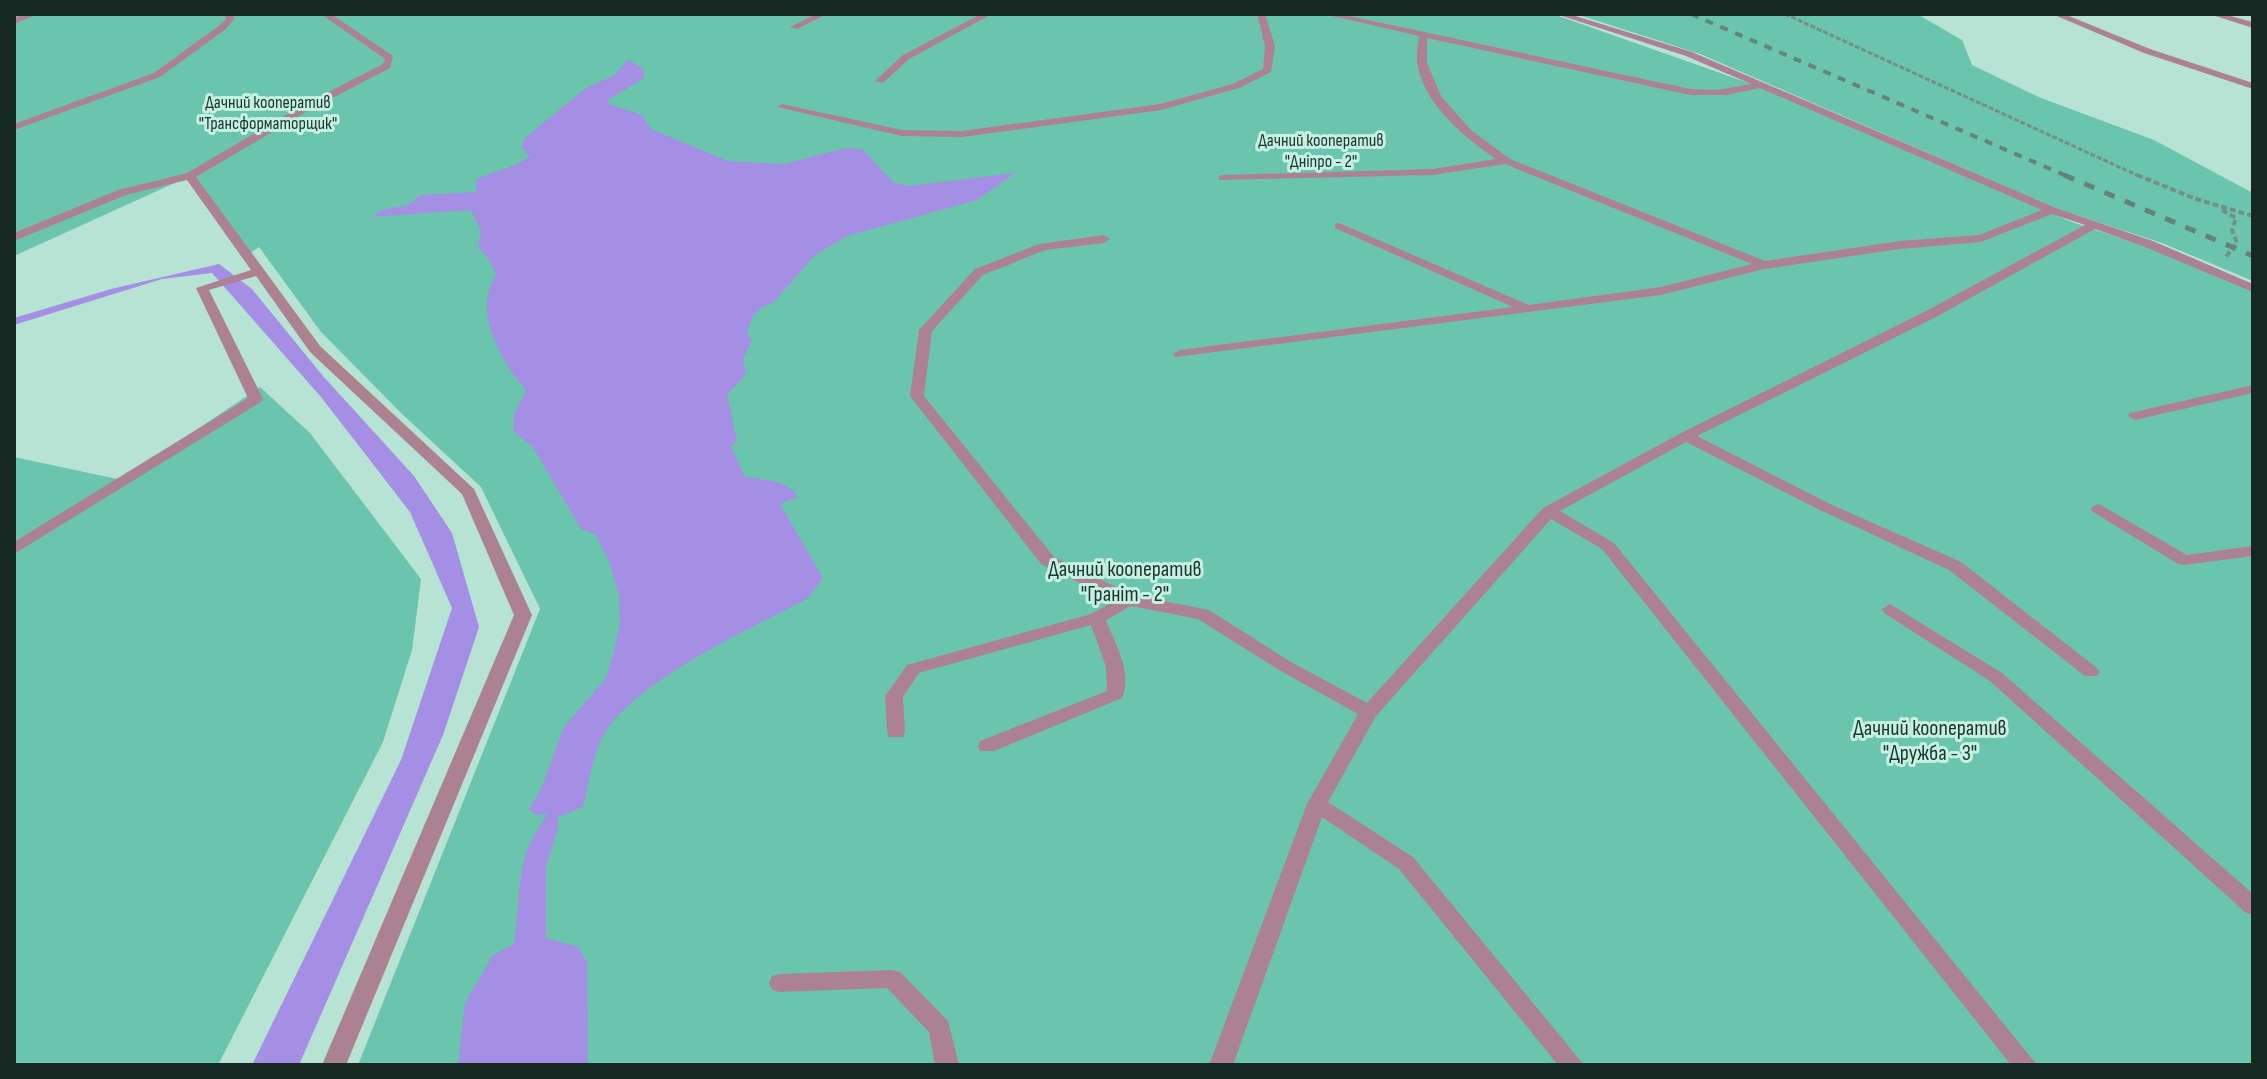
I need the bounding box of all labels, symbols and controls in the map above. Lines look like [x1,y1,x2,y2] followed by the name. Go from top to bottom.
[199,92,337,134] park label: Дачний кооператив "Трансформаторщик"
[1258,130,1384,172] park label: Дачний кооператив "Дніпро - 2"
[1048,556,1202,608] park label: Дачний кооператив "Граніт - 2"
[1853,715,2007,767] park label: Дачний кооператив "Дружба - 3"

